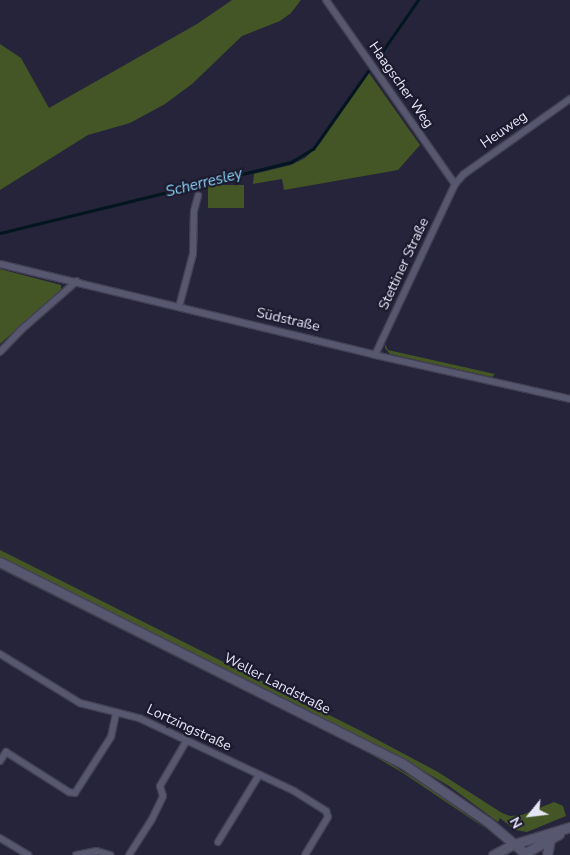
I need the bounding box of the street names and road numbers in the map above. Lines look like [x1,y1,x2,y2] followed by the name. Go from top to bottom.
[365,39,437,131] street label: Haagscher Weg
[477,108,531,152] street label: Heuweg
[375,215,433,313] street label: Stettiner Straße
[255,305,321,335] street label: Südstraße
[221,650,333,718] street label: Weller Landstraße
[144,701,234,755] street label: Lortzingstraße

